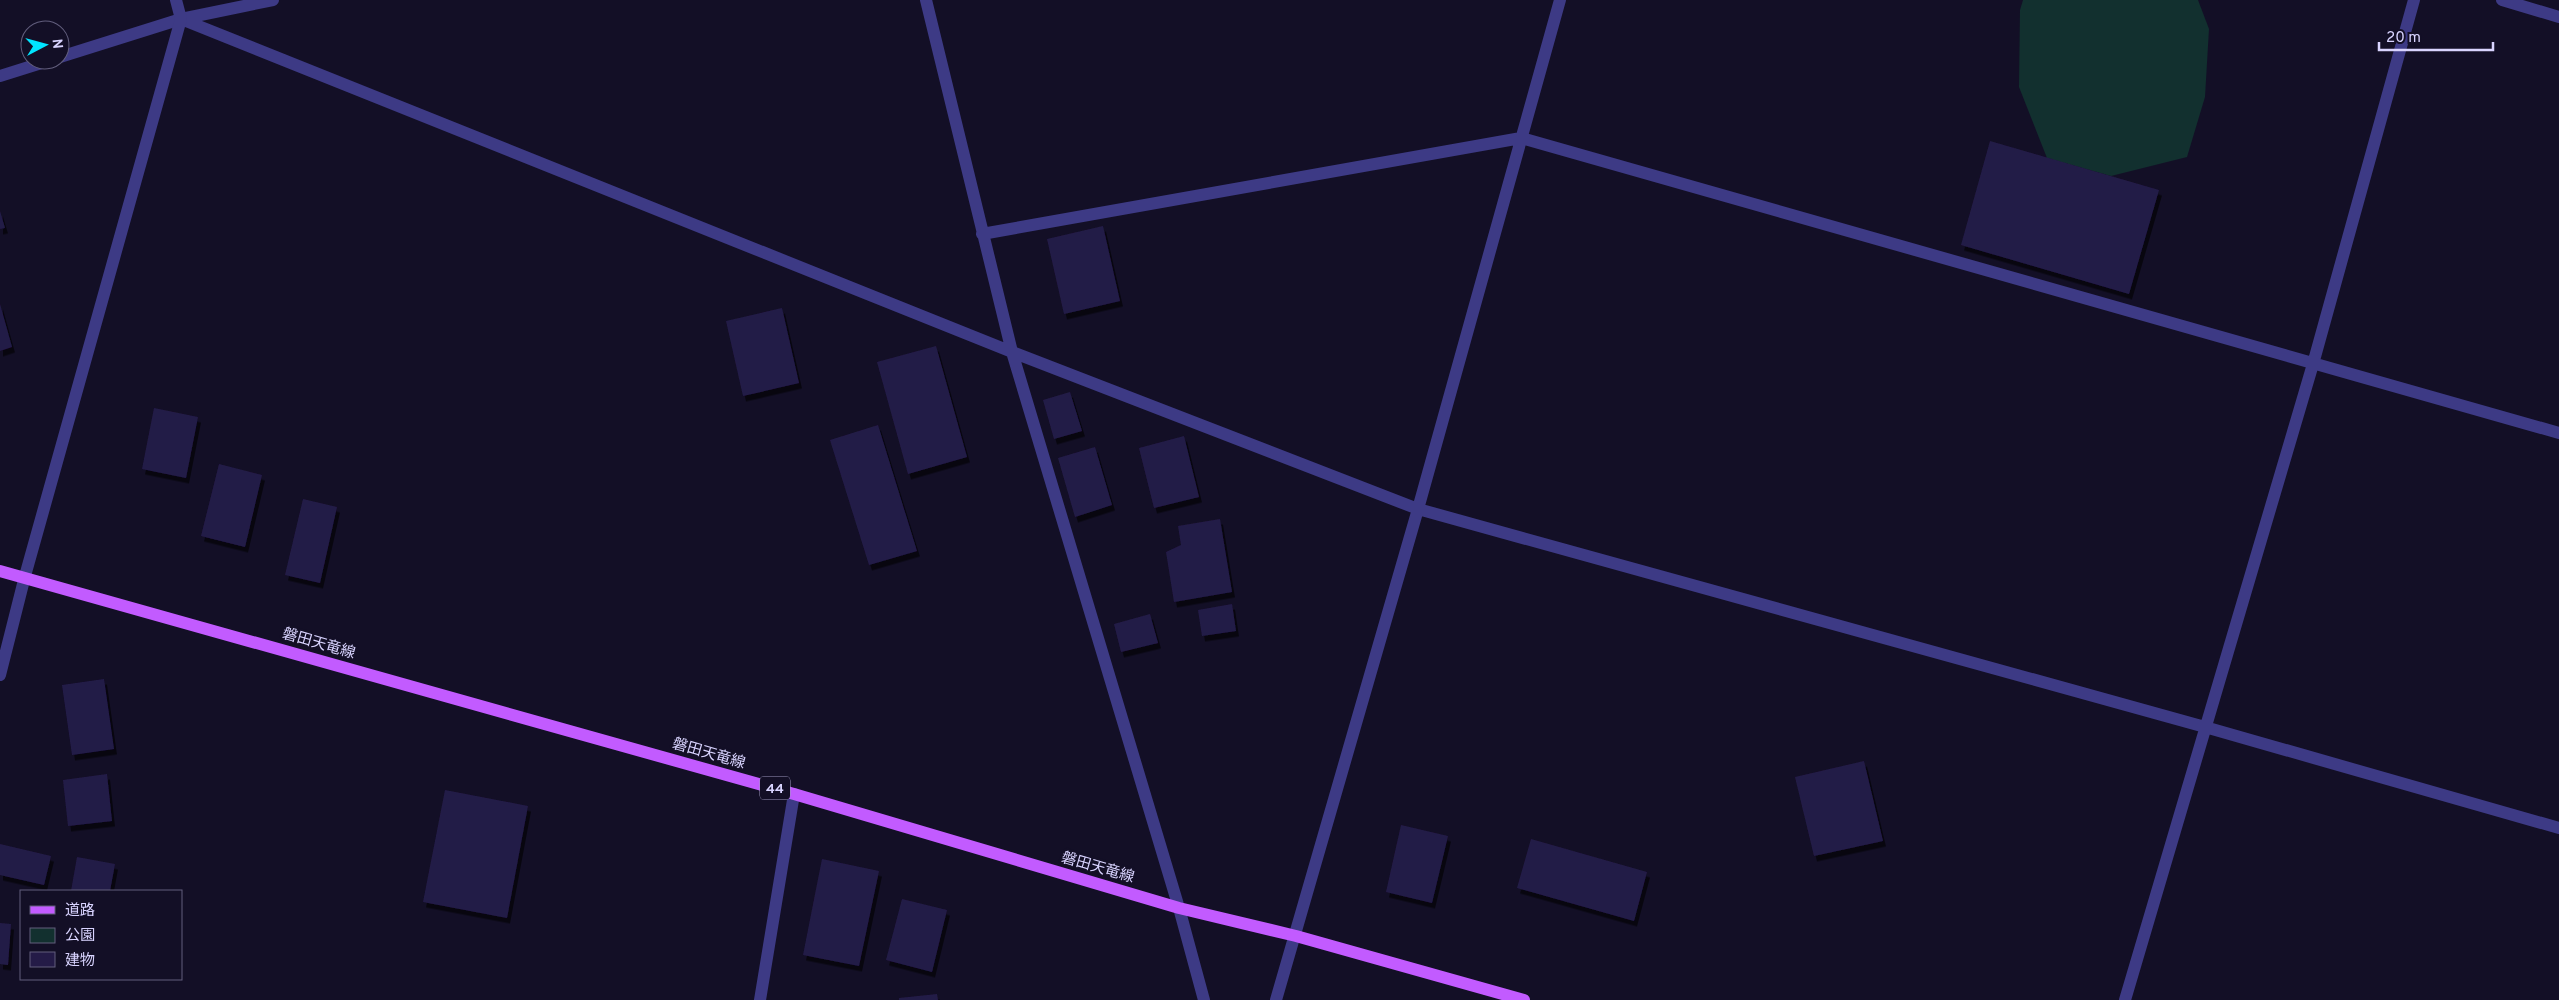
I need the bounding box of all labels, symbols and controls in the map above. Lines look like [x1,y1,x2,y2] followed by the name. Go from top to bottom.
[20,20,70,70] north arrow
[2379,20,2493,52] scale bar
[2386,29,2421,48] text: 20 m
[47,38,65,50] text: N
[280,625,357,664] street label: 磐田天竜線
[670,735,747,774] street label: 磐田天竜線
[760,776,790,800] road number: 44
[1059,849,1136,888] street label: 磐田天竜線
[20,890,182,980] legend
[65,902,95,921] text: 道路
[65,927,95,946] text: 公園
[65,952,95,971] text: 建物

